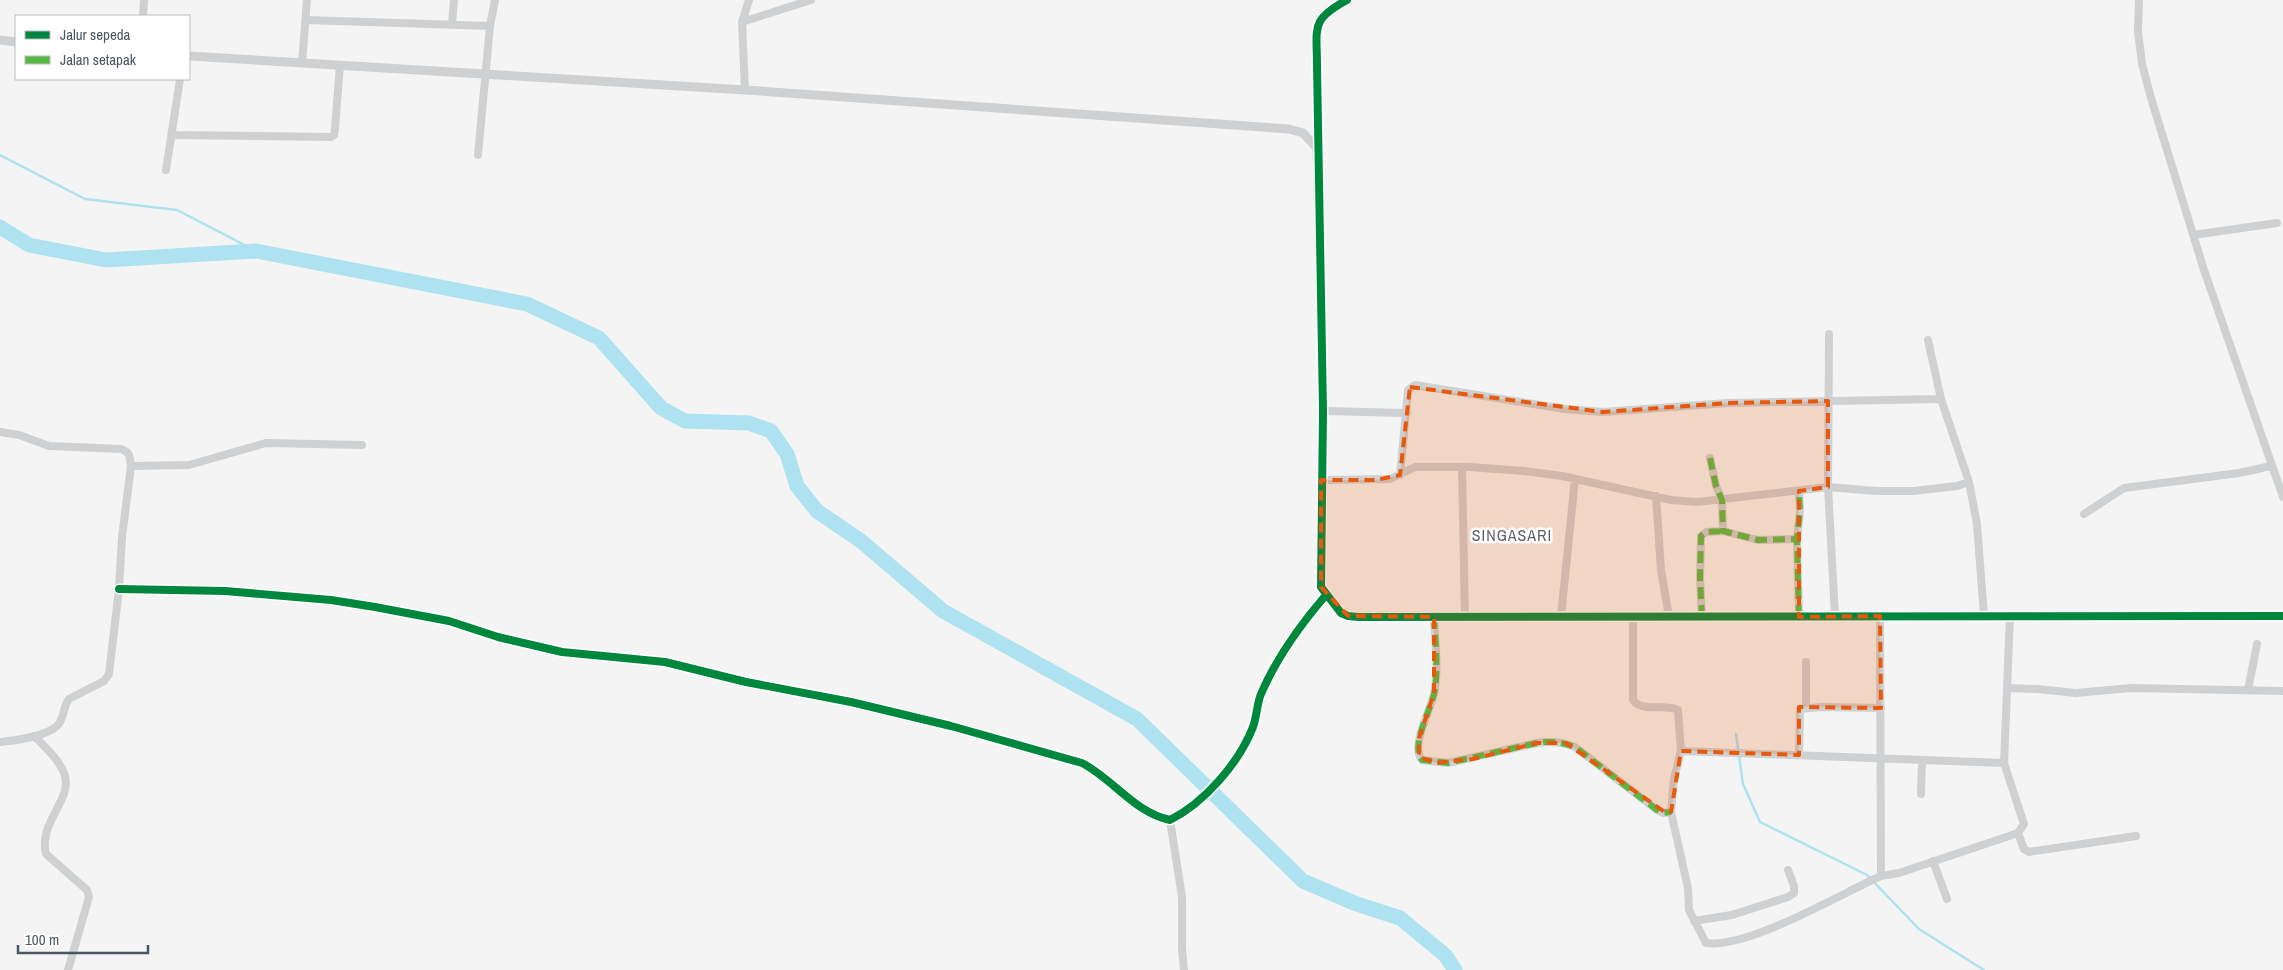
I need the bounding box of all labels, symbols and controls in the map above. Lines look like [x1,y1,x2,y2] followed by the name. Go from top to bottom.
[15,15,190,80] legend
[60,24,131,45] text: Jalur sepeda
[60,49,137,70] text: Jalan setapak
[1472,524,1552,546] district label: SINGASARI
[18,922,148,954] scale bar
[25,929,59,950] text: 100 m

